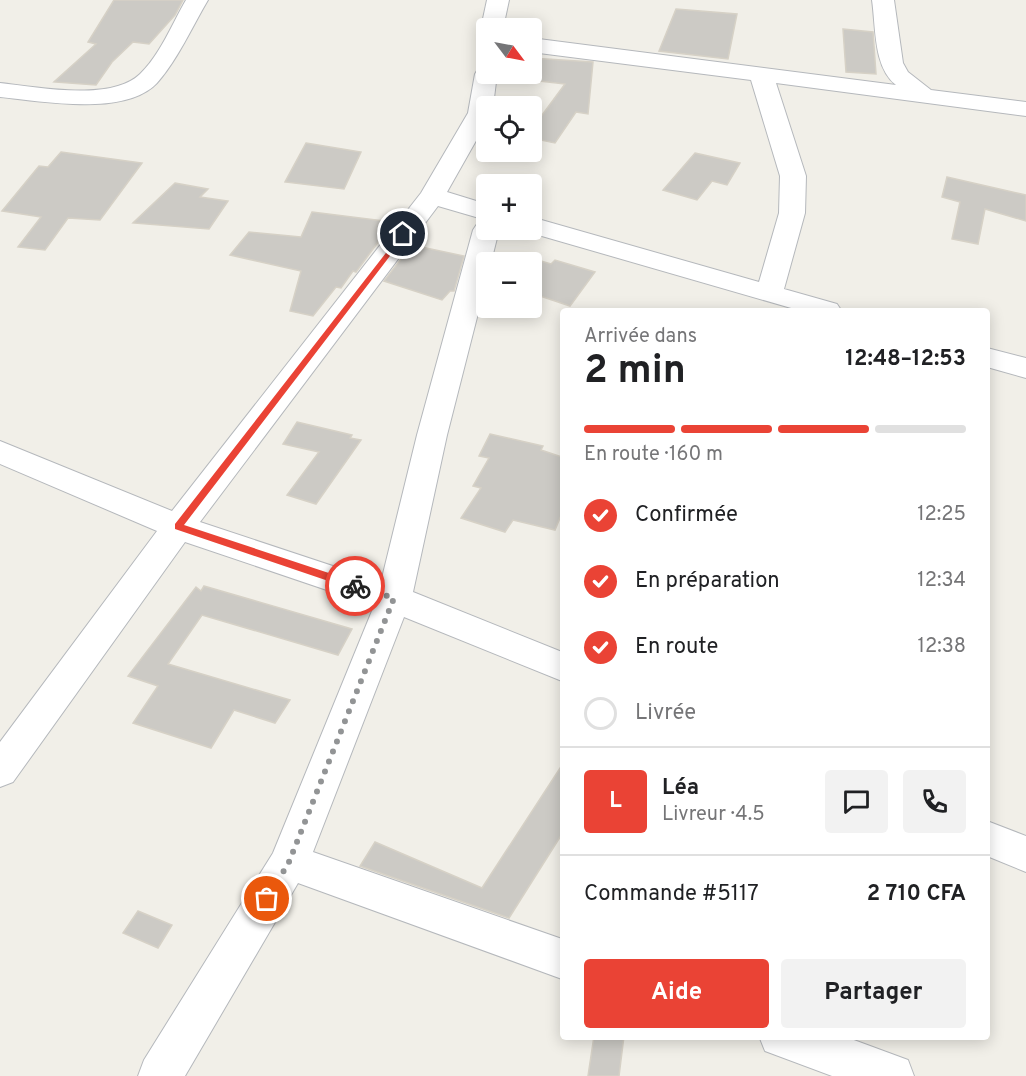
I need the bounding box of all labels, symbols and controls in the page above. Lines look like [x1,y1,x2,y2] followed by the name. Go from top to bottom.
[476,18,542,84] north arrow
[476,18,542,318] map controls
[476,96,542,162] button: locate
[476,174,542,240] button: +
[377,208,428,259] pin
[386,217,419,250] icon: home
[476,252,542,318] button: −
[584,324,697,350] text: Arrivée dans
[845,346,966,373] text: 12:48–12:53
[584,348,686,397] text: 2 min
[584,442,723,468] text: En route · 160 m
[584,499,617,532] icon: check
[635,502,738,529] text: Confirmée
[917,502,966,528] text: 12:25
[325,556,385,616] courier
[584,565,617,598] icon: check
[635,568,780,595] text: En préparation
[917,568,966,594] text: 12:34
[339,570,372,603] icon: bike
[584,631,617,664] icon: check
[635,634,718,661] text: En route
[918,634,966,660] text: 12:38
[635,700,696,727] text: Livrée
[825,770,888,833] button: chat
[903,770,966,833] button: phone
[662,775,699,802] text: Léa
[609,788,622,815] text: L
[662,802,765,828] text: Livreur · 4.5
[241,873,292,924] pin
[584,881,759,908] text: Commande #5117
[867,881,966,908] text: 2 710 CFA
[250,882,283,915] icon: bag
[584,959,769,1028] button: Aide
[781,959,966,1028] button: Partager

